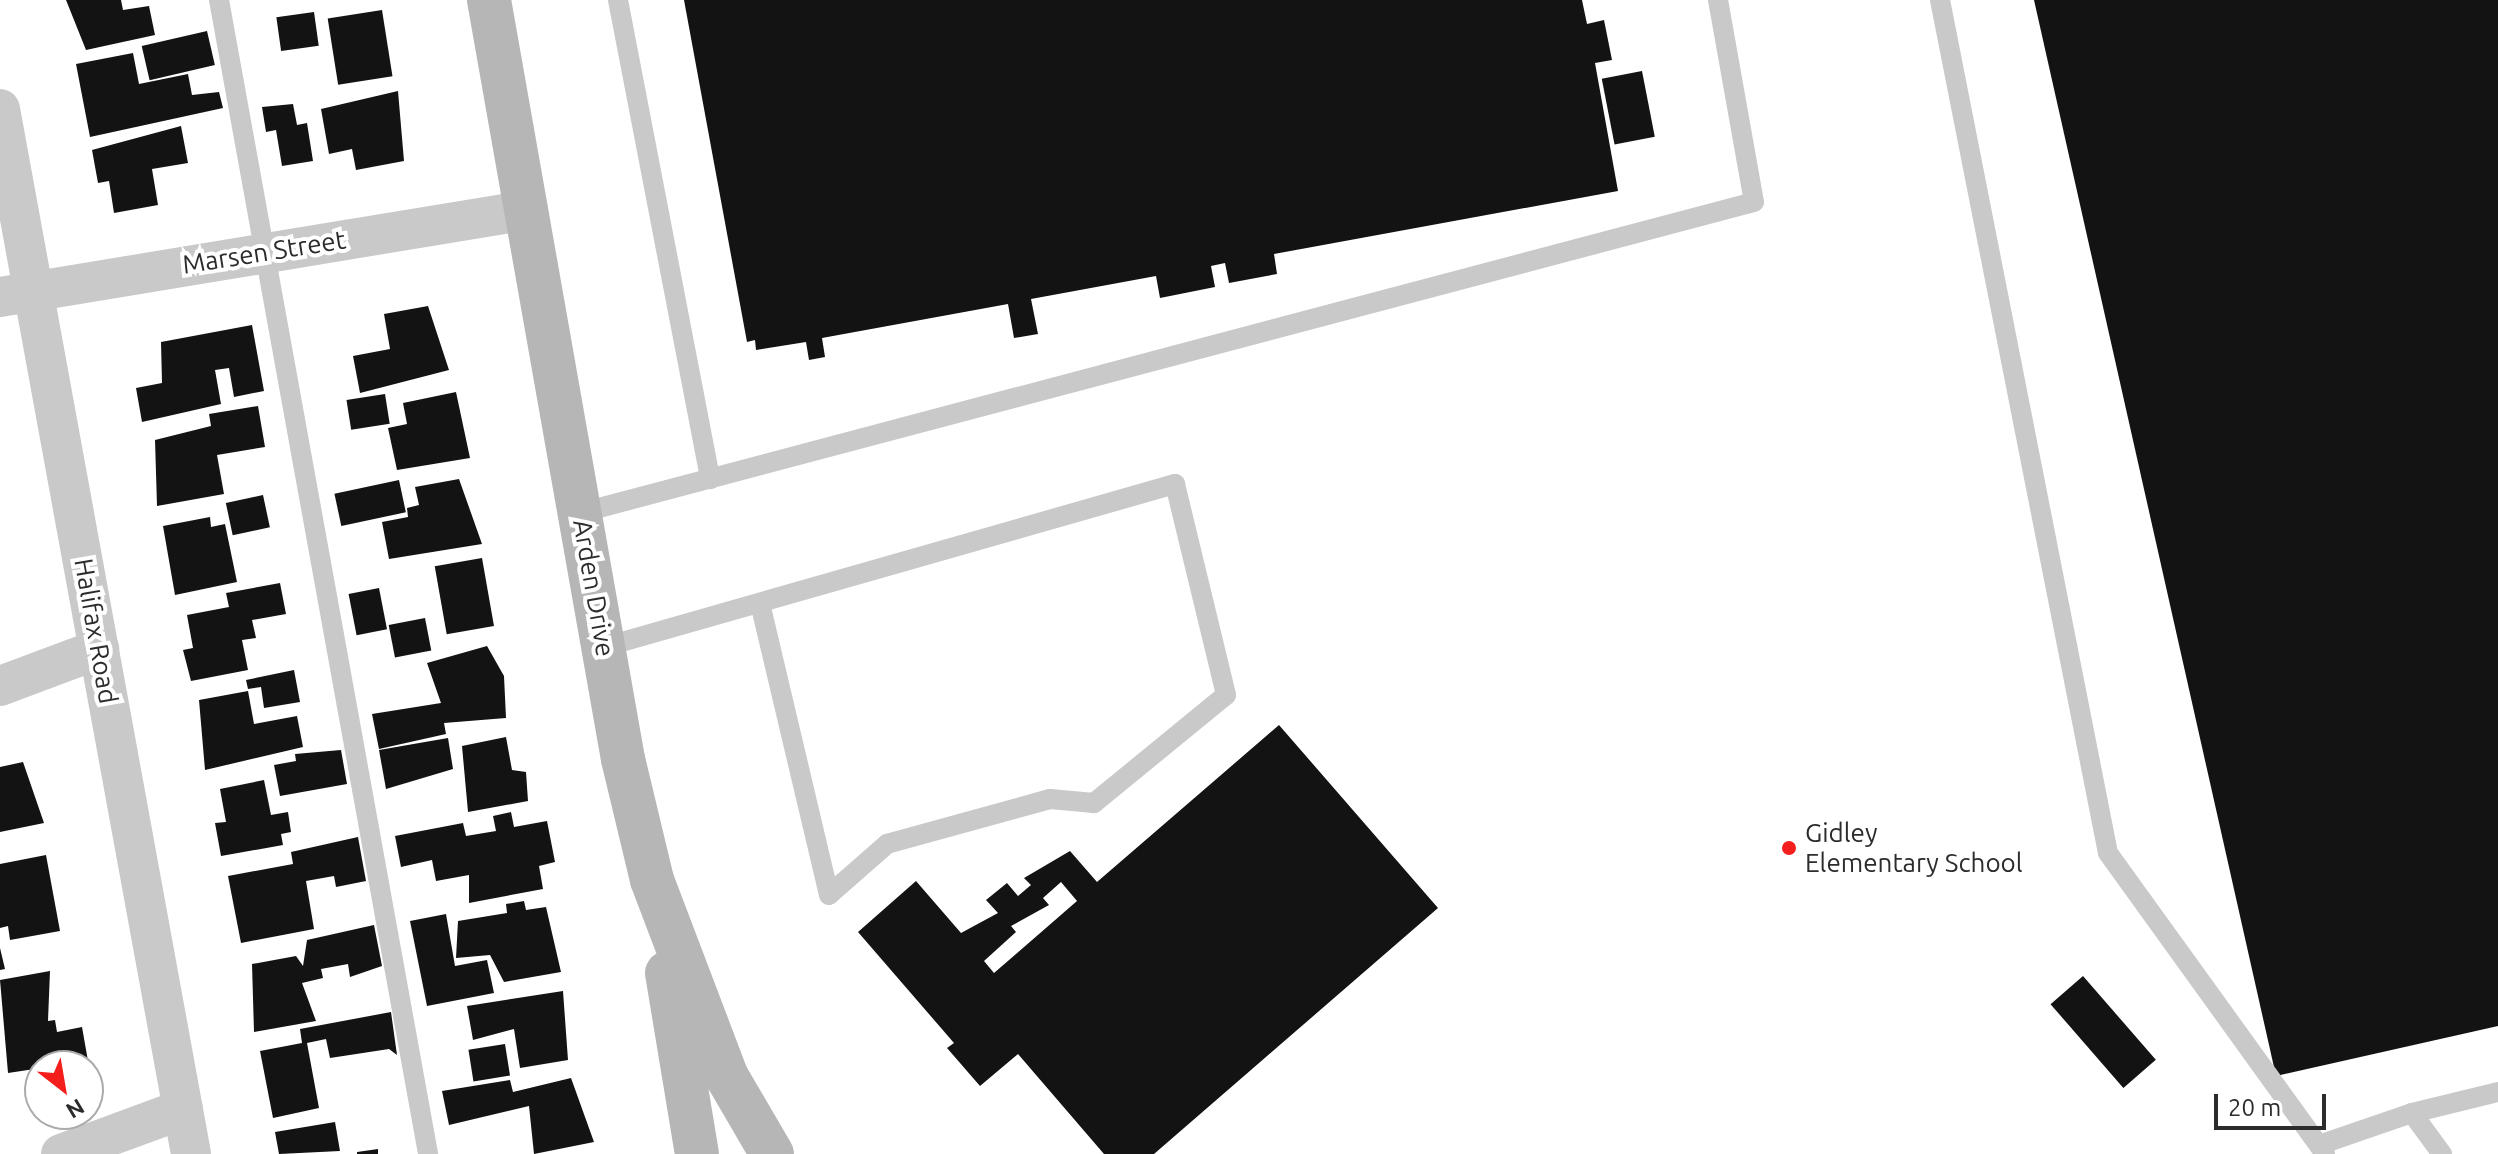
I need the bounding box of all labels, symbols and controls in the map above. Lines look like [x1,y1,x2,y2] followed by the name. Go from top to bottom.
[180,224,348,280] street label: Marsen Street
[567,517,621,659] street label: Arden Drive
[68,556,124,706] street label: Halifax Road
[1805,817,2023,878] place label: Gidley Elementary School
[1780,839,1798,857] marker: Gidley Elementary School
[24,1050,104,1130] north arrow
[2218,1078,2330,1128] scale bar
[62,1094,89,1124] text: N
[2228,1094,2281,1121] text: 20 m

